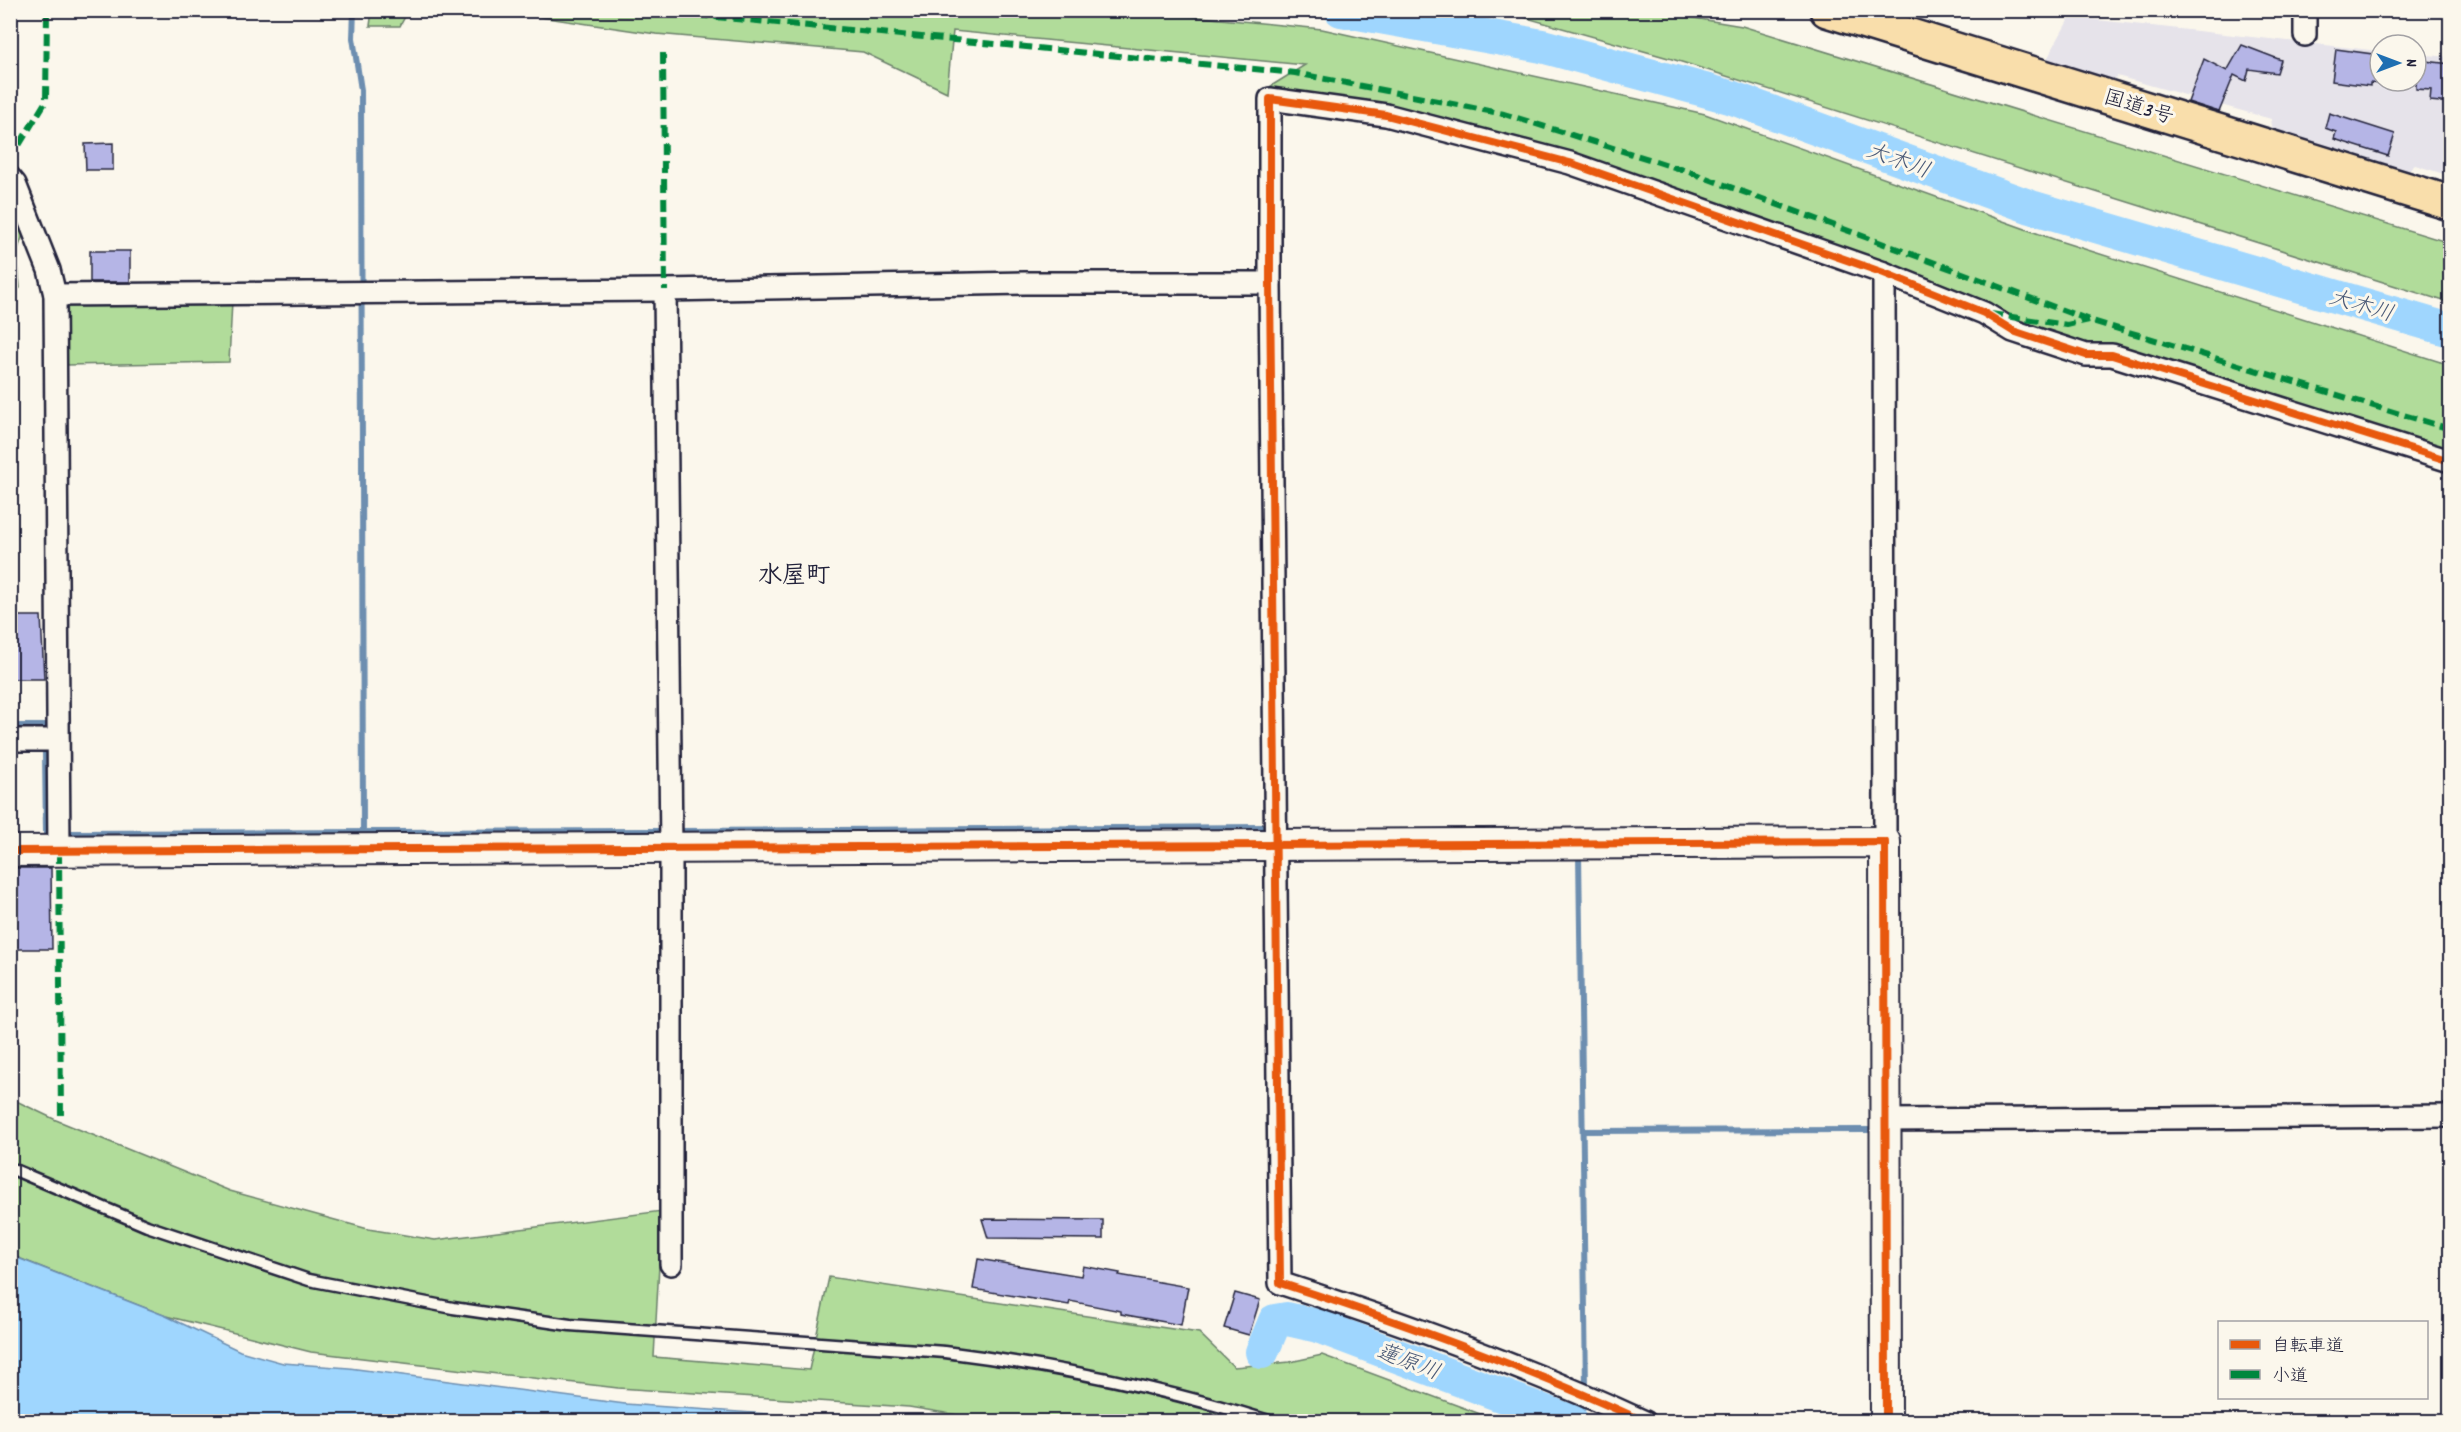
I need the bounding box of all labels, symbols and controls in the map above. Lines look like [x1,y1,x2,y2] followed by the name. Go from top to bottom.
[2368,33,2428,93] north arrow
[2399,59,2422,67] text: N
[2099,84,2177,134] street label: 国道3号
[1861,136,1934,188] water label: 大木川
[2325,283,2397,331] water label: 大木川
[758,560,830,594] district label: 水屋町
[2218,1321,2428,1399] legend
[2272,1335,2344,1360] text: 自転車道
[1371,1337,1444,1390] water label: 蓮原川
[2272,1365,2308,1390] text: 小道

